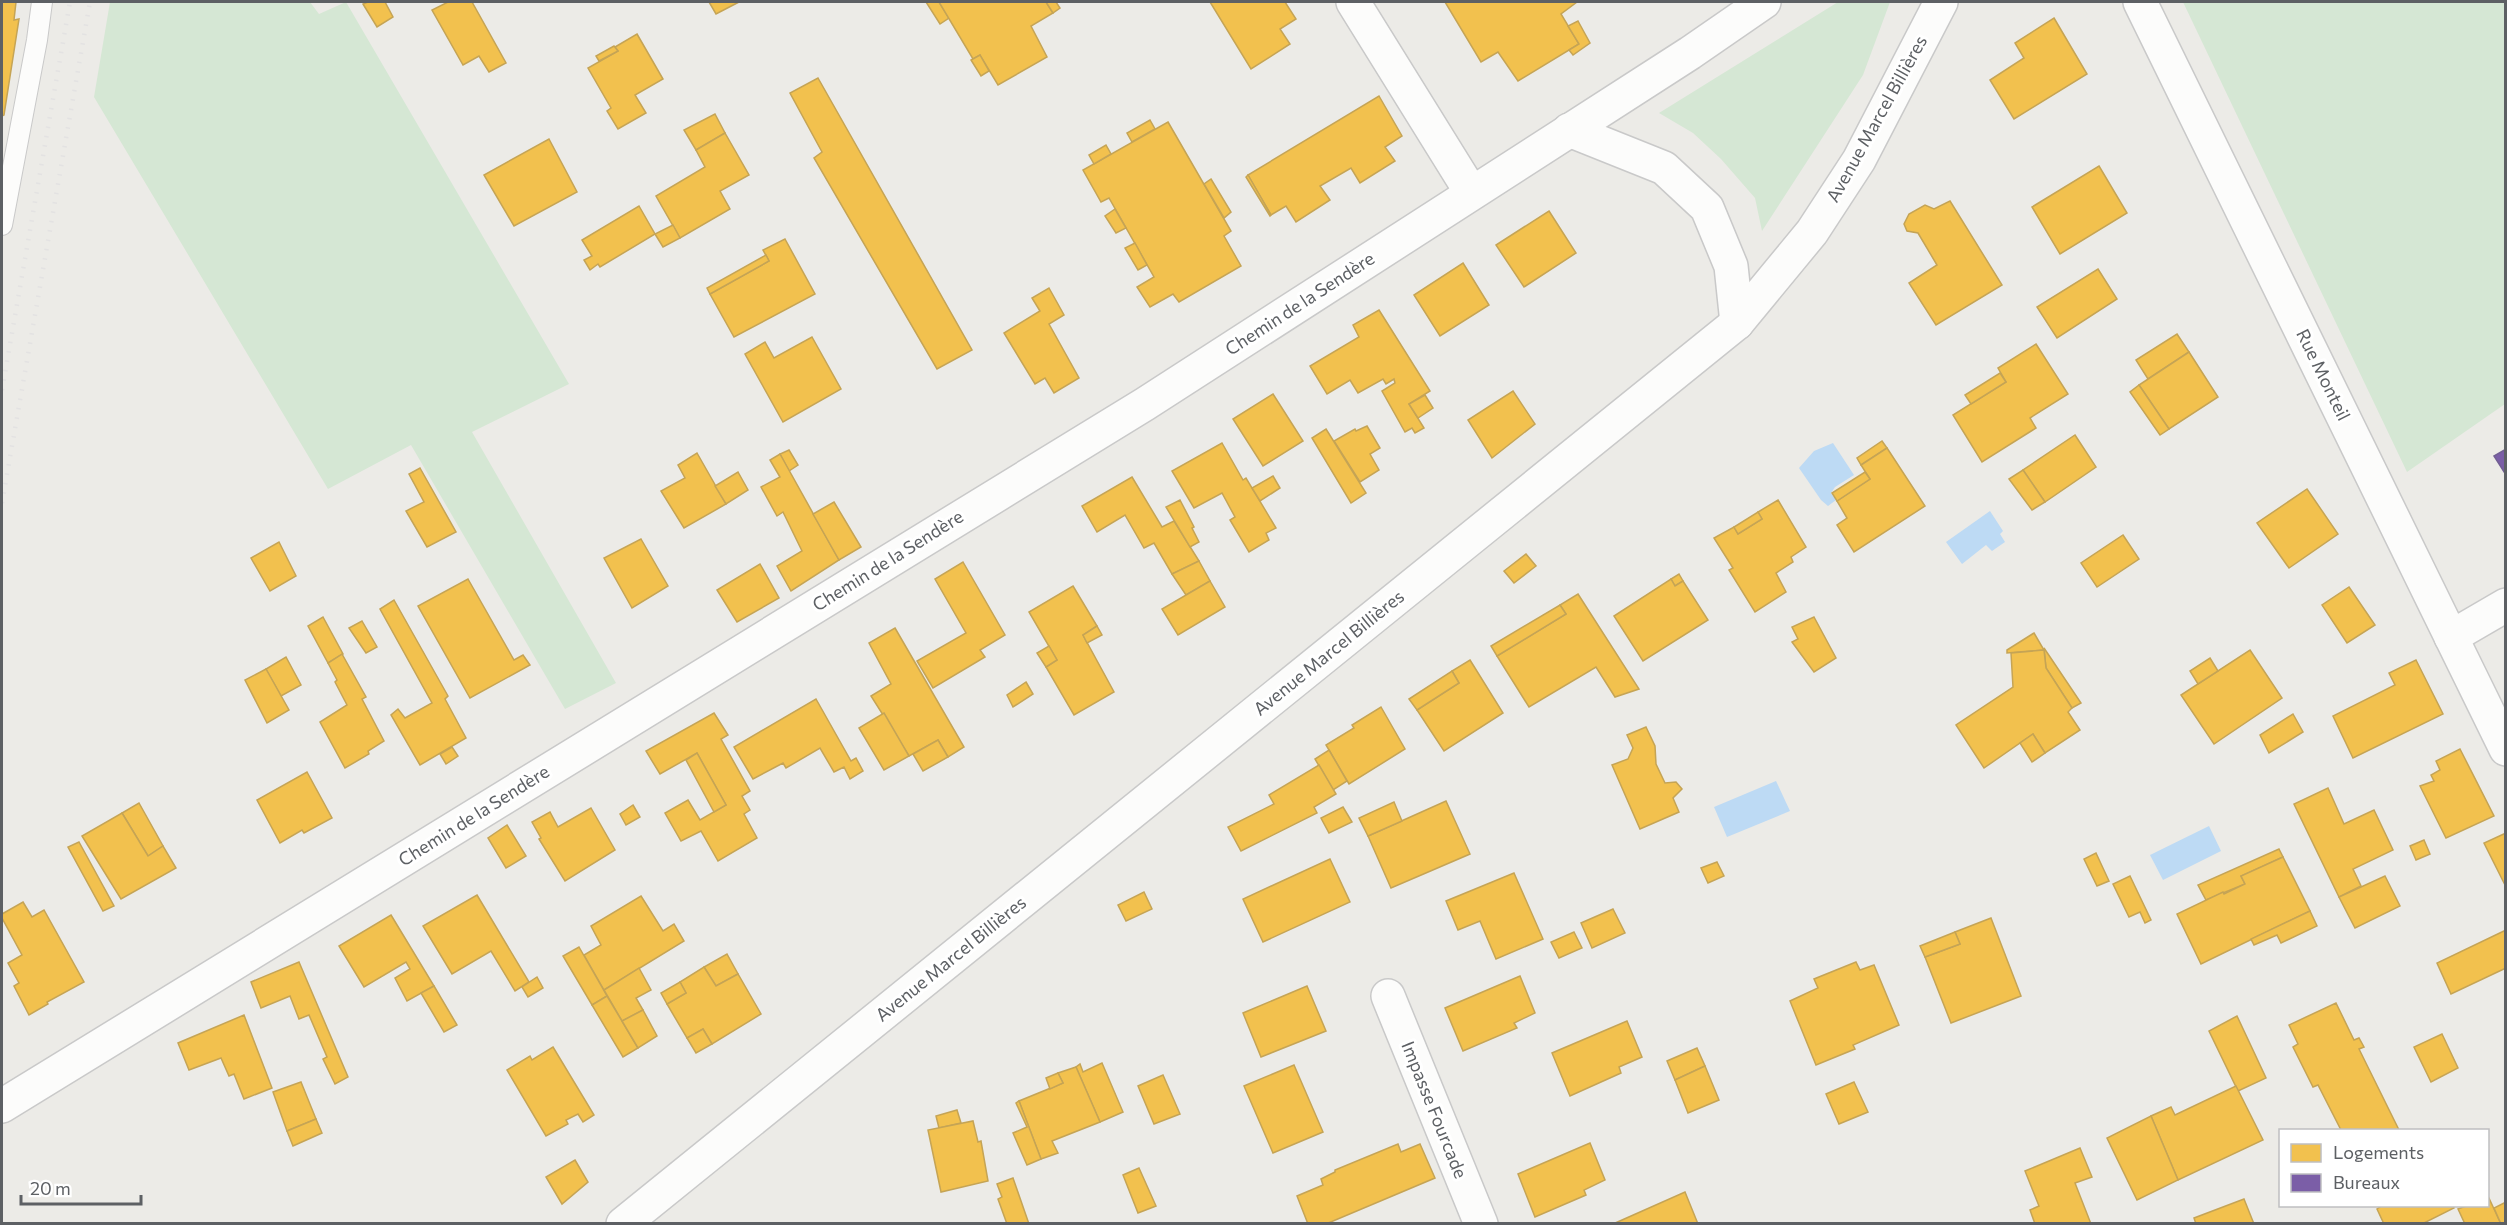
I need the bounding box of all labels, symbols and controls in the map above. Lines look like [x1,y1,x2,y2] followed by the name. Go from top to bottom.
[1821,31,1931,206] street label: Avenue Marcel Billières
[1221,247,1378,360] street label: Chemin de la Sendère
[2292,325,2356,424] street label: Rue Monteil
[808,505,967,615] street label: Chemin de la Sendère
[1249,585,1408,720] street label: Avenue Marcel Billières
[394,760,553,870] street label: Chemin de la Sendère
[871,891,1030,1026] street label: Avenue Marcel Billières
[1397,1038,1472,1181] street label: Impasse Fourcade
[2279,1129,2489,1207] legend
[2333,1141,2424,1163] text: Logements
[21,1168,141,1206] scale bar
[2333,1171,2401,1193] text: Bureaux
[30,1177,71,1199] text: 20 m

